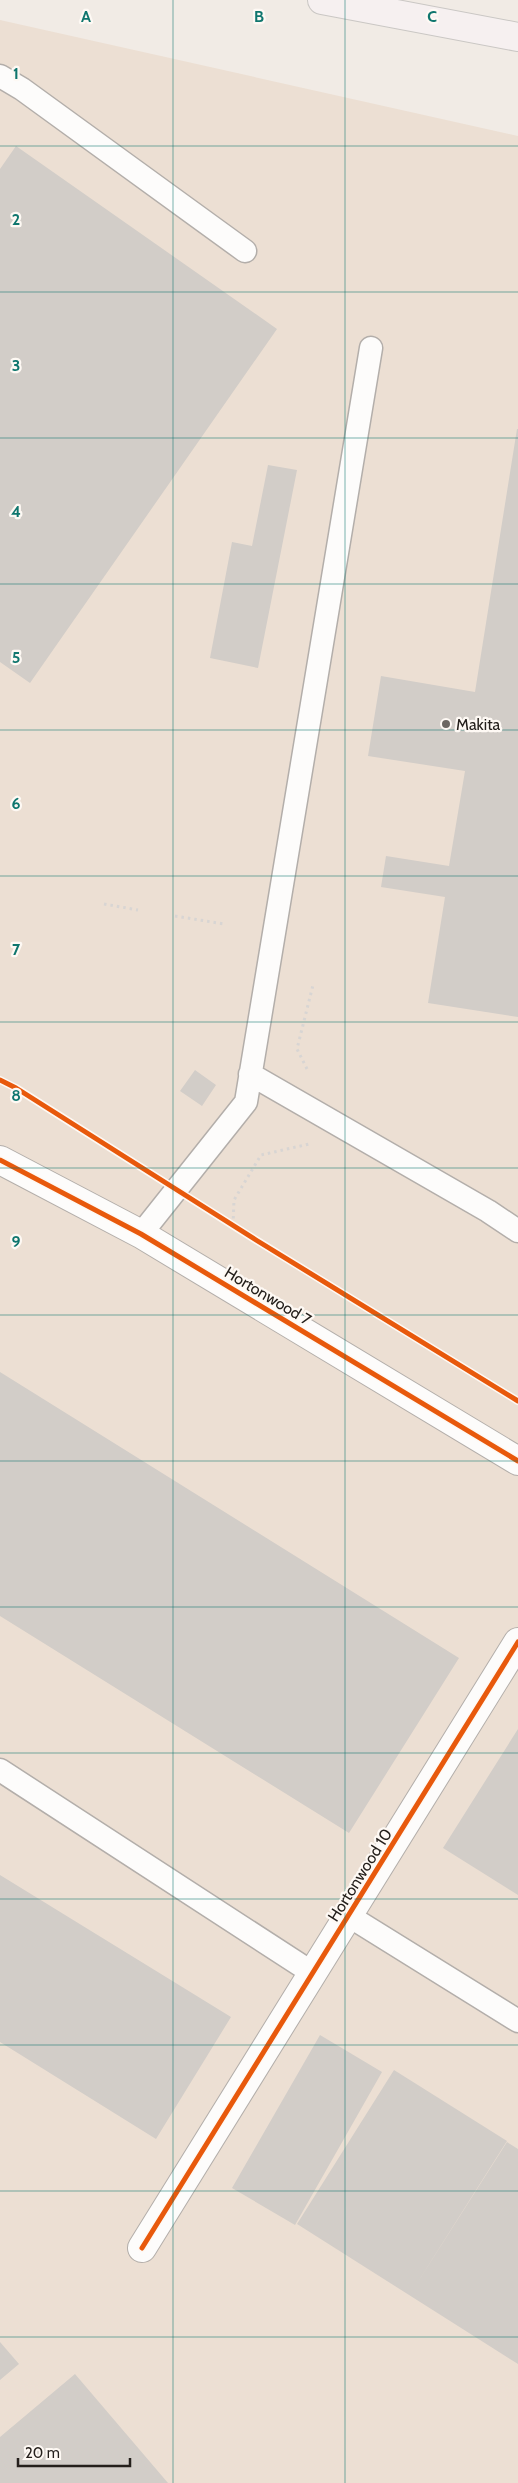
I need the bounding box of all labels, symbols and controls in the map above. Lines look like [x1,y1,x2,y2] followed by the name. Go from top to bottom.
[81,7,91,26] text: A
[254,7,264,26] text: B
[427,7,437,26] text: C
[13,64,19,83] text: 1
[12,210,20,229] text: 2
[12,356,20,375] text: 3
[11,502,21,521] text: 4
[12,648,20,667] text: 5
[456,715,501,734] place label: Makita
[440,718,452,730] marker: Makita
[12,794,21,813] text: 6
[12,940,21,959] text: 7
[11,1086,21,1105] text: 8
[12,1232,21,1251] text: 9
[221,1263,315,1329] street label: Hortonwood 7
[324,1825,396,1925] street label: Hortonwood 10
[18,2436,130,2468] scale bar
[25,2444,60,2462] text: 20 m

